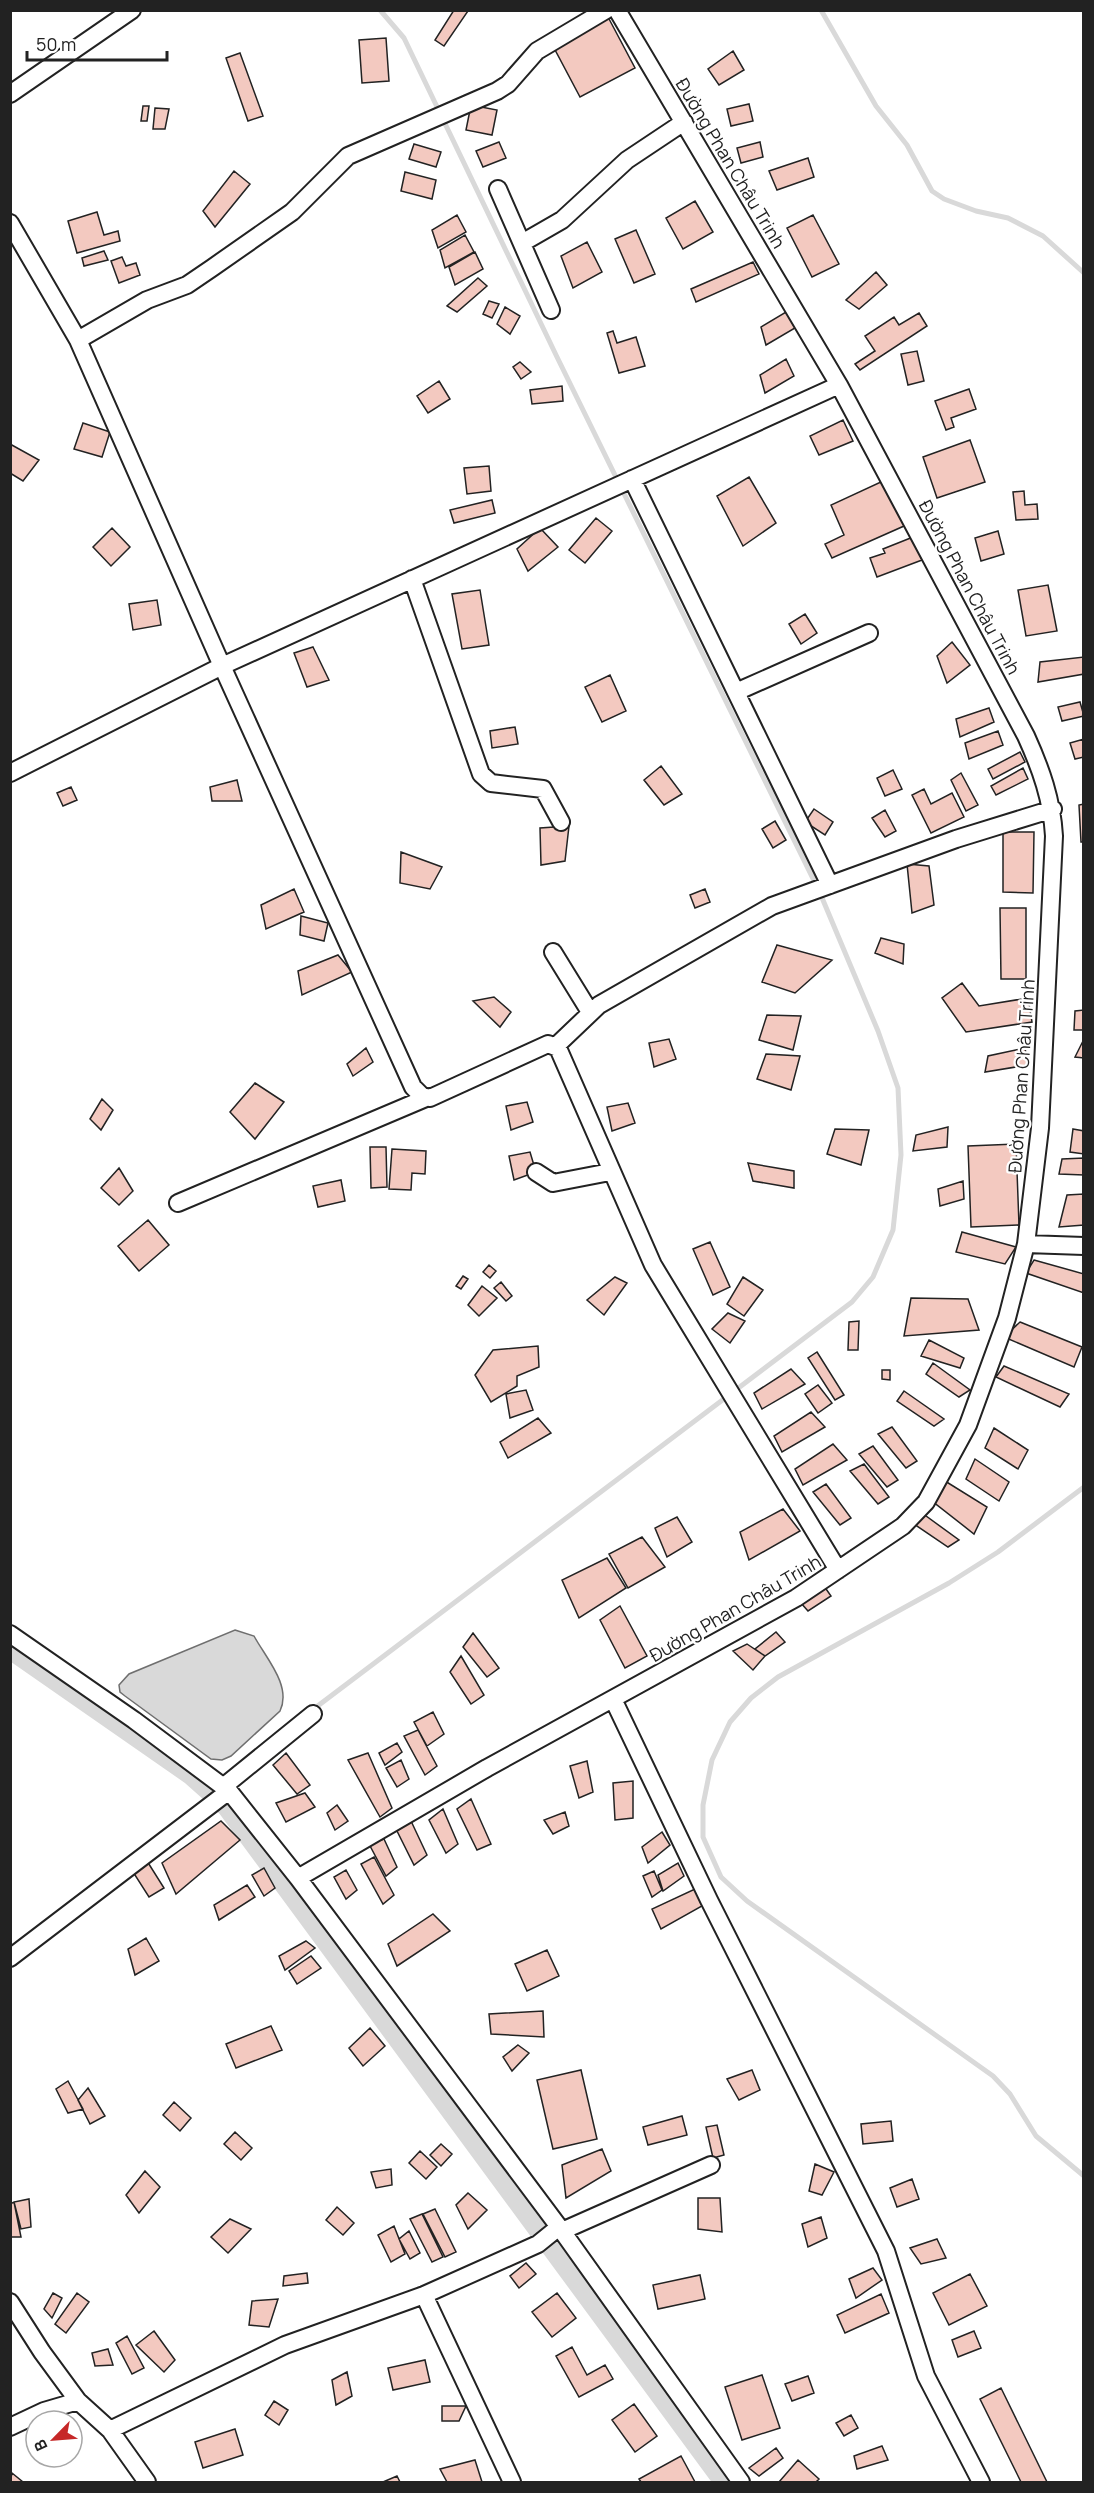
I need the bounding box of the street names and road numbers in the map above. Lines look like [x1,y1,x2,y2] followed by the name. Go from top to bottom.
[671,74,791,252] street label: Đường Phan Châu Trinh
[914,496,1026,678] street label: Đường Phan Châu Trinh
[1002,978,1040,1174] street label: Đường Phan Châu Trinh
[645,1549,825,1667] street label: Đường Phan Châu Trinh

